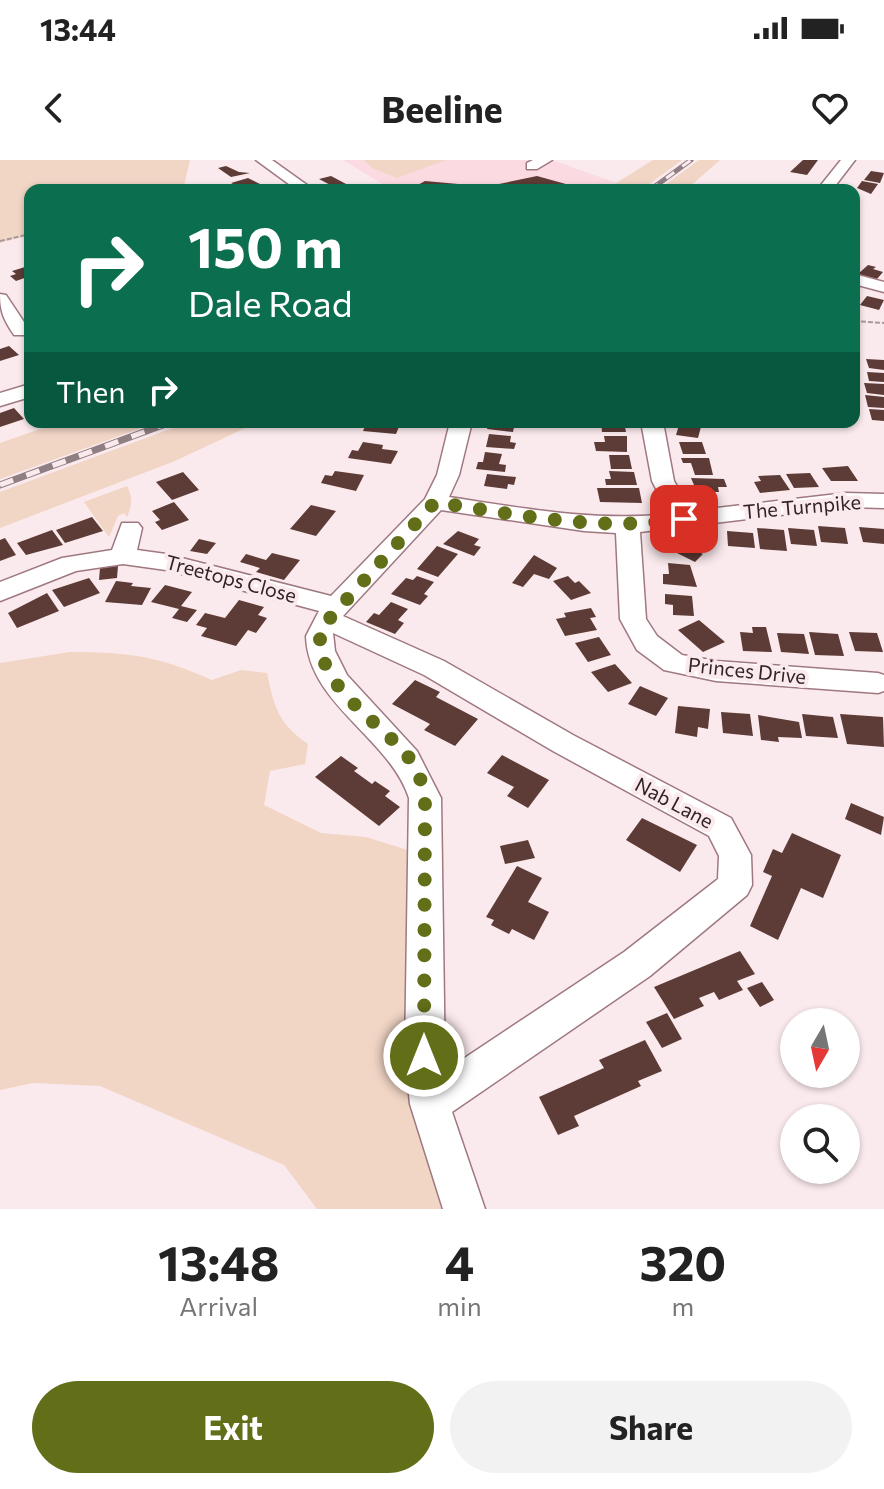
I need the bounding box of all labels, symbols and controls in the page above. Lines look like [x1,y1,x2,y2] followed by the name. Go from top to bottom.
[40,10,116,47] text: 13:44
[32,86,76,130] icon: back
[381,86,503,130] text: Beeline
[808,86,852,130] icon: heart
[188,211,343,280] text: 150 m
[56,216,160,320] icon: right
[188,280,352,324] text: Dale Road
[141,368,185,412] icon: right
[56,372,125,409] text: Then
[650,485,718,553] pin
[742,489,862,523] street label: The Turnpike
[662,497,706,541] icon: arrive
[163,549,299,607] street label: Treetops Close
[687,652,807,688] street label: Princes Drive
[631,772,718,833] street label: Nab Lane
[780,1008,860,1088] north arrow
[780,1008,860,1184] map controls
[382,1014,466,1098] position arrow
[780,1104,860,1184] button: search
[158,1232,279,1291] text: 13:48
[445,1232,474,1291] text: 4
[640,1232,726,1291] text: 320
[179,1290,258,1321] text: Arrival
[437,1290,482,1321] text: min
[671,1290,694,1321] text: m
[32,1381,434,1473] button: Exit
[450,1381,852,1473] button: Share

